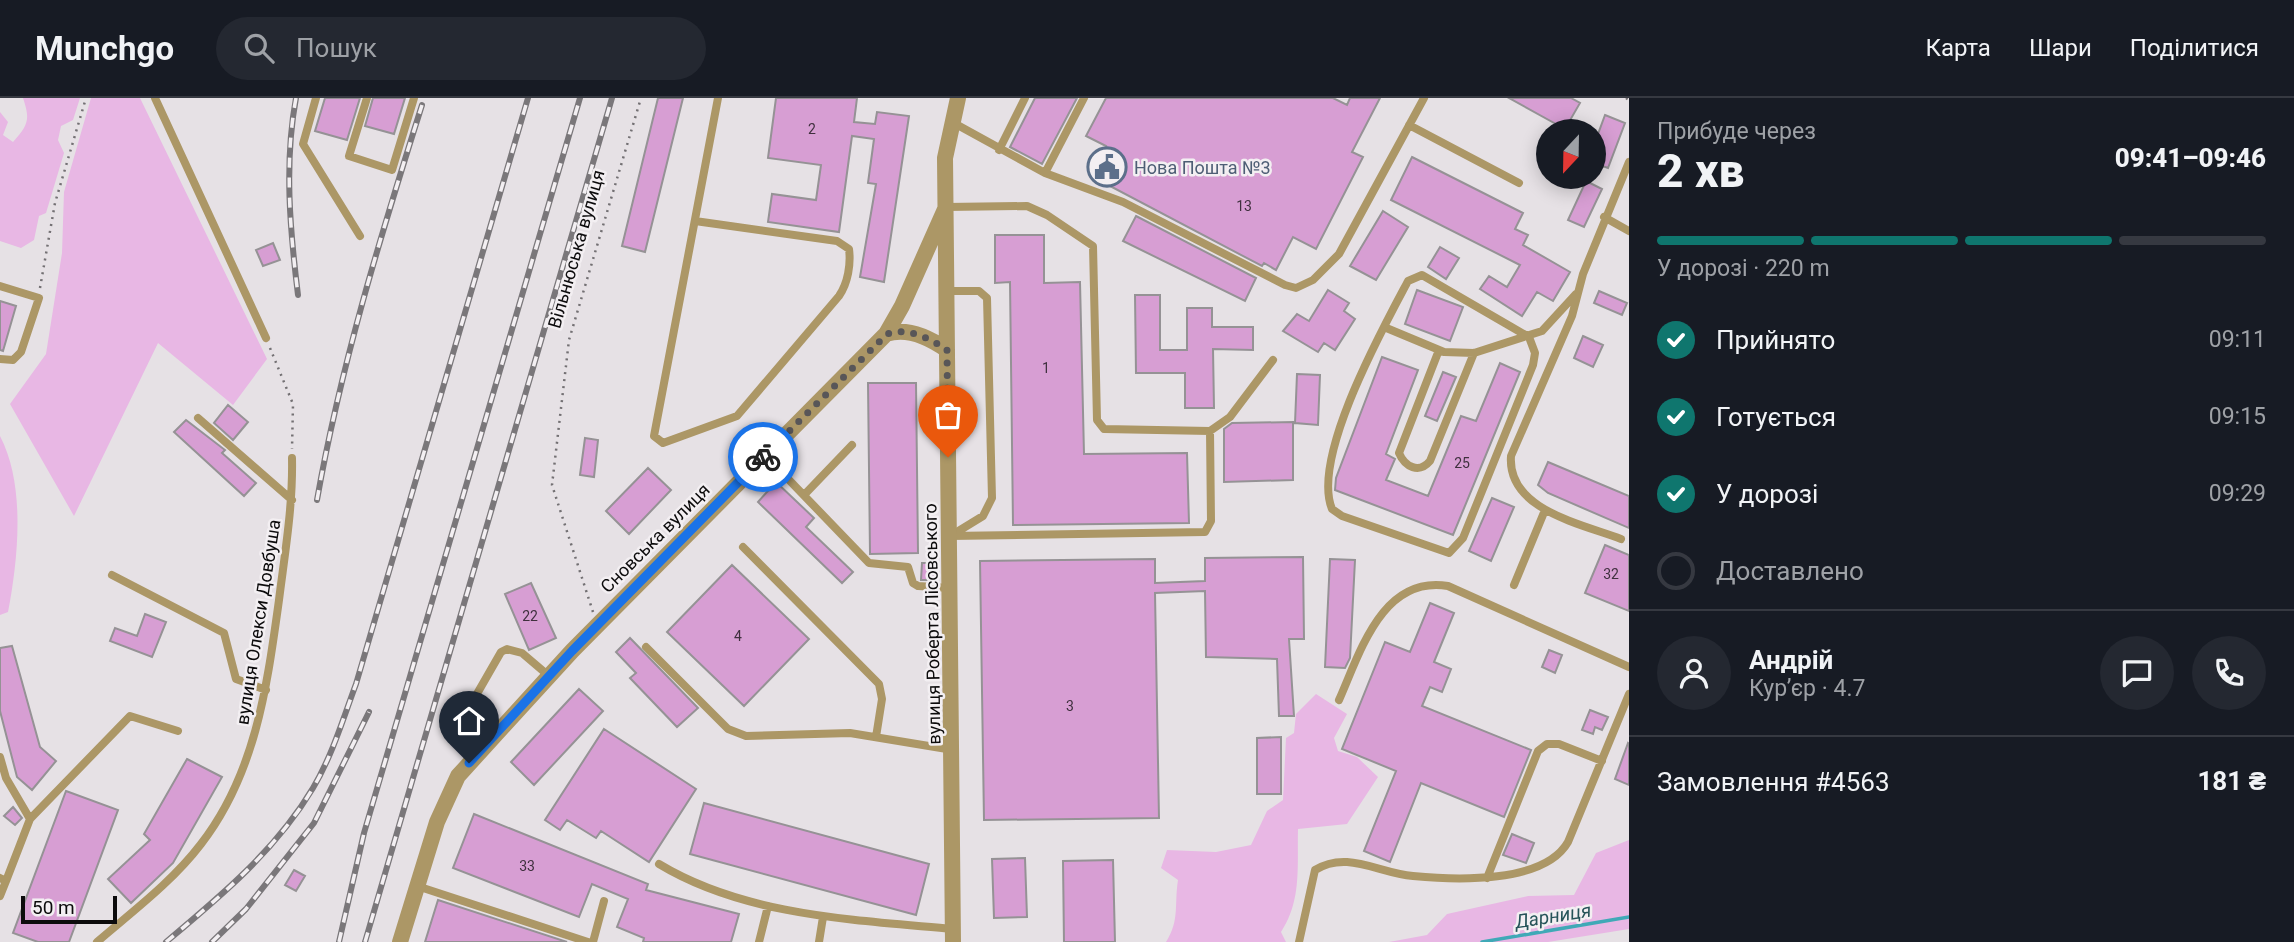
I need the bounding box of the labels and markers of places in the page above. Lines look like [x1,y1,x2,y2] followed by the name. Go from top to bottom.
[1086,146,1128,188] public building icon: Нова Пошта №3
[1134,157,1271,178] place label: Нова Пошта №3
[918,385,978,457] pin
[439,691,499,763] pin

